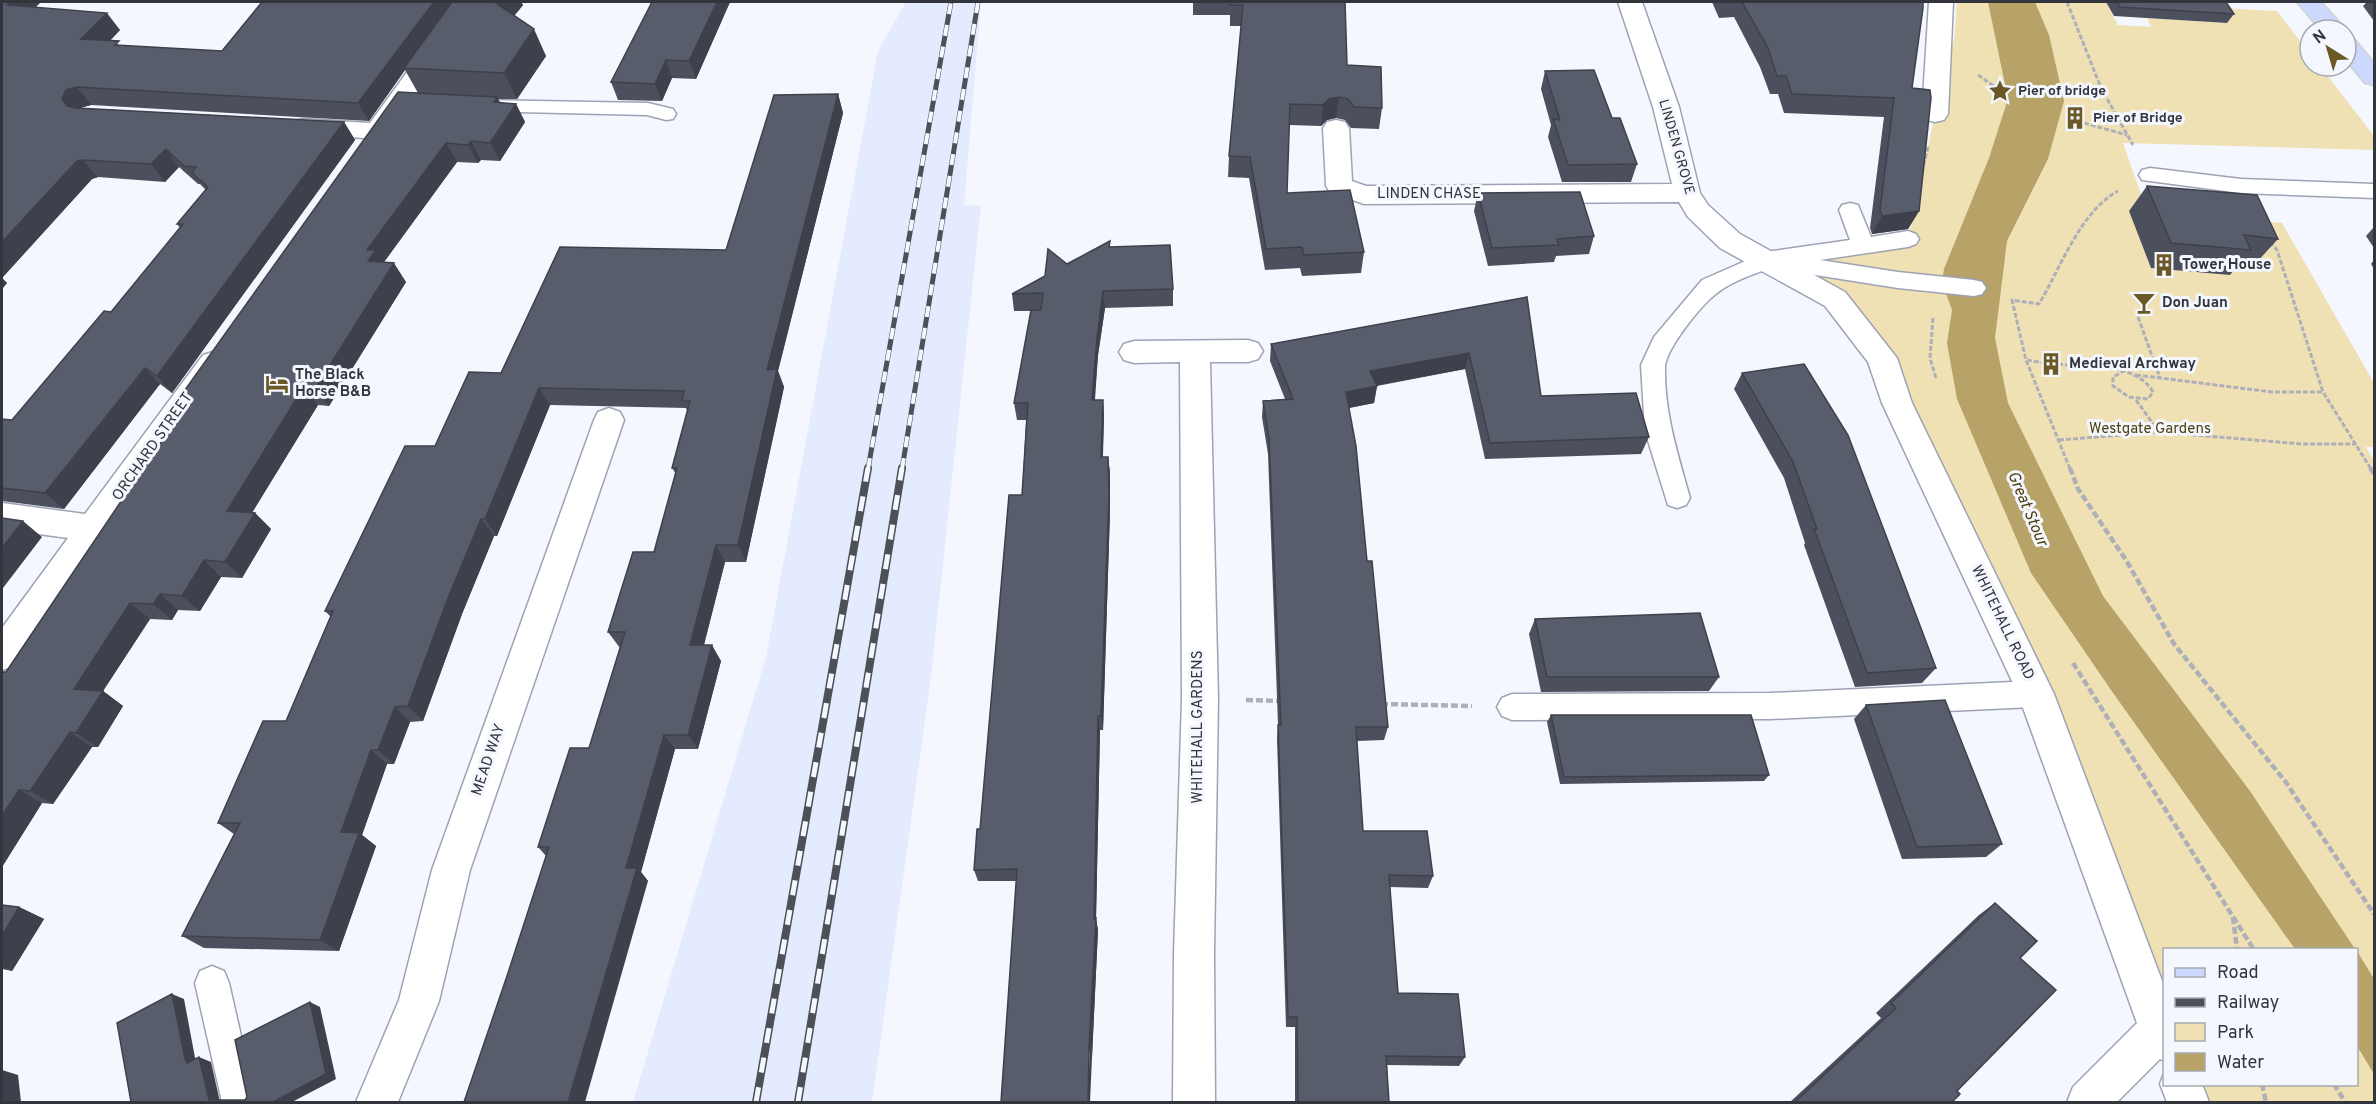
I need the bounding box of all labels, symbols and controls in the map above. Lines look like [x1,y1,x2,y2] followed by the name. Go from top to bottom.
[2298,18,2358,78] north arrow
[2310,26,2331,49] text: N
[1987,78,2013,104] place icon: Pier of bridge
[2018,83,2106,100] place label: Pier of bridge
[1654,97,1698,197] street label: LINDEN GROVE
[2062,105,2088,131] building icon: Pier of Bridge
[2093,110,2183,127] place label: Pier of Bridge
[1377,185,1481,204] street label: LINDEN CHASE
[2151,252,2177,278] building icon: Tower House
[2182,256,2271,275] place label: Tower House
[2131,290,2157,316] bar icon: Don Juan
[2162,294,2228,313] place label: Don Juan
[2038,351,2064,377] building icon: Medieval Archway
[2069,355,2196,374] place label: Medieval Archway
[295,366,371,402] place label: The Black Horse B&B
[264,371,290,397] hotel icon: The Black Horse B&B
[108,389,198,505] street label: ORCHARD STREET
[2089,420,2211,439] park label: Westgate Gardens
[2002,468,2052,551] water label: Great Stour
[1966,563,2038,683] street label: WHITEHALL ROAD
[1189,650,1208,804] street label: WHITEHALL GARDENS
[468,721,510,798] street label: MEAD WAY
[2163,948,2358,1086] legend
[2217,962,2259,985] text: Road
[2217,992,2279,1015] text: Railway
[2217,1022,2254,1045] text: Park
[2217,1052,2264,1075] text: Water

